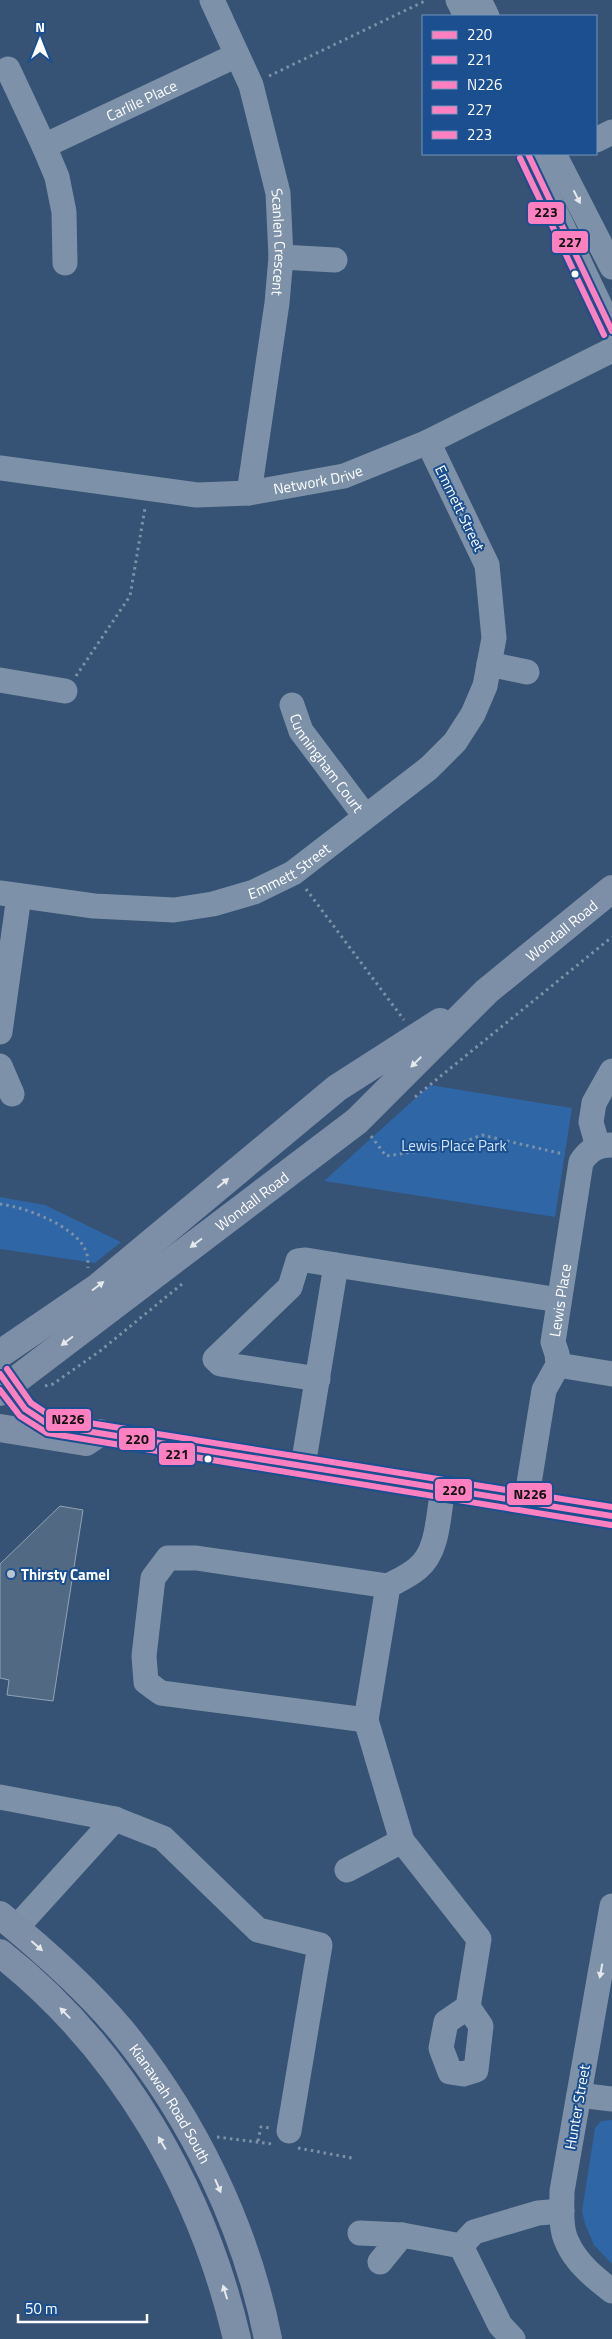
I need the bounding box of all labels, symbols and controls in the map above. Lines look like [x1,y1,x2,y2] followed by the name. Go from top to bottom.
[15,15,65,65] north arrow
[422,15,597,155] legend
[35,16,45,37] text: N
[467,23,492,46] text: 220
[467,48,492,71] text: 221
[102,73,181,127] street label: Carlile Place
[467,73,502,96] text: N226
[467,98,492,121] text: 227
[467,123,492,146] text: 223
[266,186,293,298] street label: Scanlen Crescent
[573,190,581,204] one-way arrow
[527,201,565,225] line badge: 223
[534,201,558,222] text: 223
[551,230,589,254] line badge: 227
[558,231,582,252] text: 227
[570,269,580,279] unlabelled marker
[271,458,366,500] street label: Network Drive
[429,461,491,556] street label: Emmett Street
[284,710,370,818] street label: Cunningham Court
[245,836,336,905] street label: Emmett Street
[520,894,602,967] street label: Wondall Road
[410,1056,422,1068] one-way arrow
[401,1134,507,1157] park label: Lewis Place Park
[210,1165,293,1236] street label: Wondall Road
[216,1177,229,1188] one-way arrow
[189,1238,203,1248] one-way arrow
[542,1262,577,1338] street label: Lewis Place
[91,1281,104,1292] one-way arrow
[60,1336,74,1346] one-way arrow
[45,1408,92,1432] line badge: N226
[51,1408,85,1429] text: N226
[118,1427,156,1451] line badge: 220
[125,1428,149,1449] text: 220
[158,1442,196,1466] line badge: 221
[165,1443,189,1464] text: 221
[203,1454,213,1464] unlabelled marker
[434,1478,473,1502] line badge: 220
[442,1479,466,1500] text: 220
[506,1482,553,1506] line badge: N226
[513,1483,547,1504] text: N226
[21,1563,110,1586] place label: Thirsty Camel
[5,1568,17,1580] marker: Thirsty Camel
[31,1941,44,1952] one-way arrow
[596,1964,604,1980] one-way arrow
[59,2007,71,2019] one-way arrow
[124,2038,217,2168] street label: Kianawah Road South
[558,2062,596,2151] street label: Hunter Street
[157,2136,166,2149] one-way arrow
[214,2179,222,2193] one-way arrow
[221,2284,229,2299] one-way arrow
[18,2292,146,2324] scale bar
[25,2297,58,2320] text: 50 m

